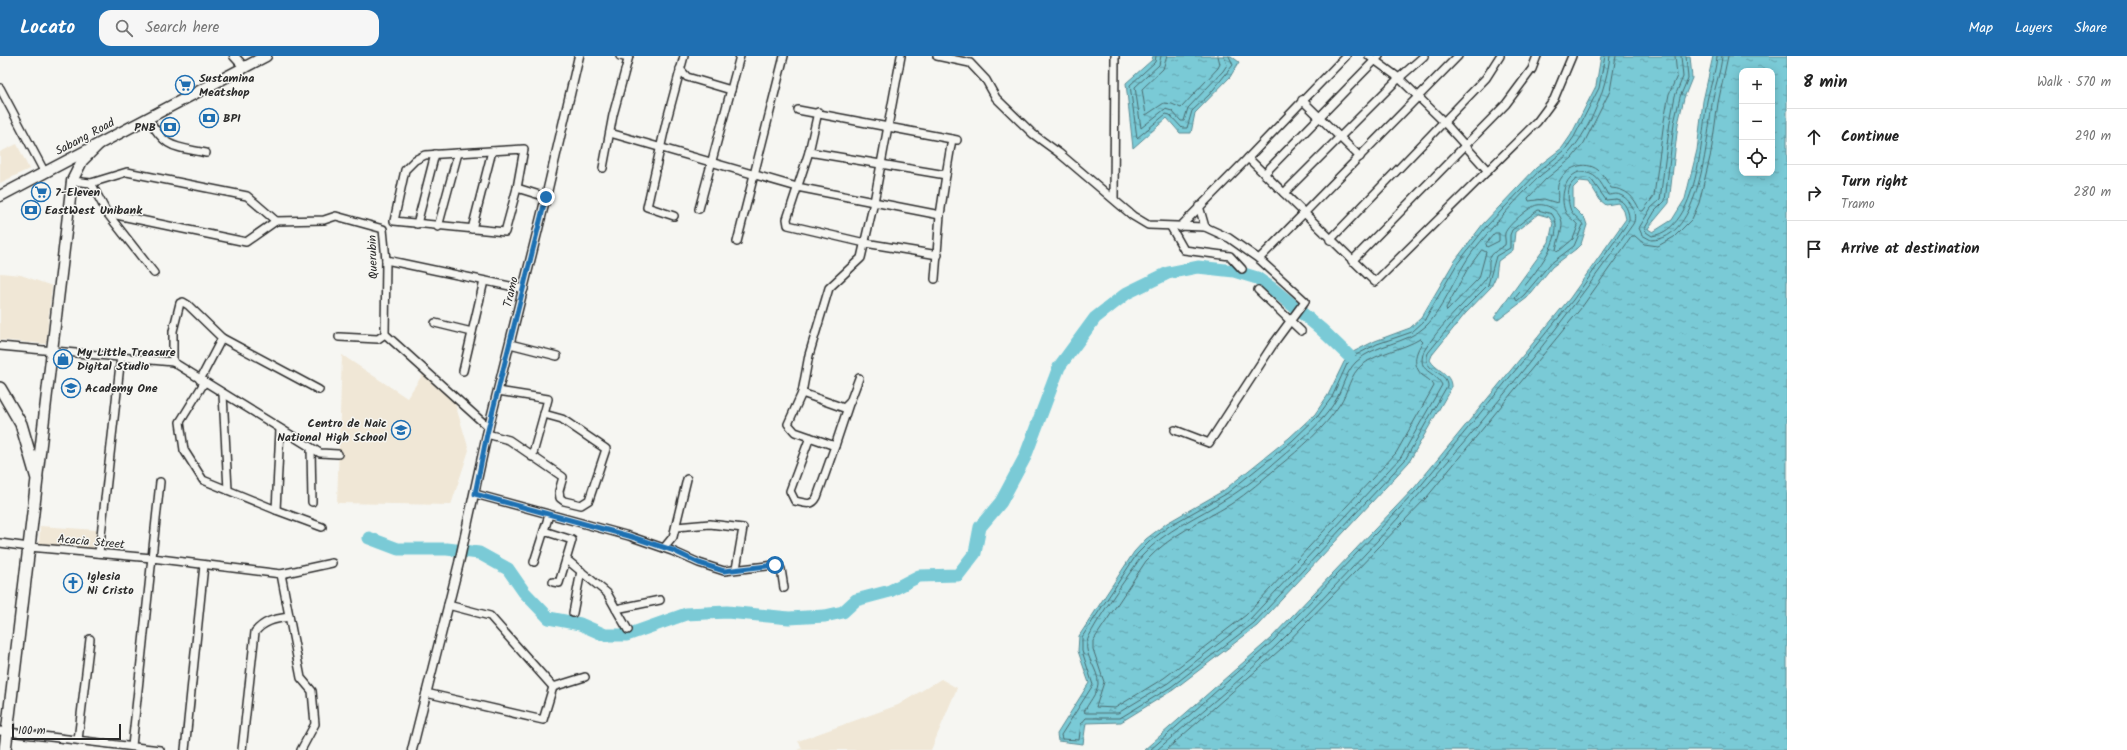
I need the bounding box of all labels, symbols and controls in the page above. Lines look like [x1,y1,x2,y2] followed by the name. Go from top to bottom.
[99,10,379,46] search box
[20,13,75,43] text: Locato
[145,16,219,40] text: Search here
[113,17,135,39] icon: search
[1969,17,1993,39] text: Map
[2015,17,2053,39] text: Layers
[2075,17,2107,39] text: Share
[1739,68,1775,176] map controls
[1739,68,1775,104] button: +
[199,69,254,102] place label: Sustamina Meatshop
[1803,69,1847,96] text: 8 min
[2037,72,2111,93] text: Walk · 570 m
[174,74,196,96] supermarket icon: Sustamina Meatshop
[1739,104,1775,140] button: −
[198,107,220,129] bank icon: BPI
[223,109,241,128] place label: BPI
[52,113,119,161] street label: Sabang Road
[159,116,181,138] bank icon: PNB
[134,118,156,137] place label: PNB
[1841,125,1899,149] text: Continue
[1803,126,1825,148] icon: ahead
[2075,126,2111,147] text: 290 m
[1739,140,1775,176] button: locate
[1841,170,1908,194] text: Turn right
[30,181,52,203] supermarket icon: 7-Eleven
[1803,182,1825,204] icon: right
[2074,182,2111,203] text: 280 m
[55,183,101,202] place label: 7-Eleven
[537,188,555,206] route end
[1841,194,1875,215] text: Tramo
[20,199,42,221] bank icon: EastWest Unibank
[45,201,143,220] place label: EastWest Unibank
[363,235,383,279] street label: Querubin
[1841,237,1980,261] text: Arrive at destination
[1803,238,1825,260] icon: arrive
[498,275,524,309] street label: Tramo
[77,343,176,376] place label: My Little Treasure Digital Studio
[52,348,74,370] shop icon: My Little Treasure Digital Studio
[60,377,82,399] school or university icon: Academy One
[85,379,158,398] place label: Academy One
[277,414,388,447] place label: Centro de Naic National High School
[390,419,412,441] school or university icon: Centro de Naic National High School
[57,530,126,554] street label: Acacia Street
[766,556,784,574] route start
[87,567,134,600] place label: Iglesia Ni Cristo
[62,572,84,594] church icon: Iglesia Ni Cristo
[12,722,121,741] scale bar
[18,722,46,740] text: 100 m

